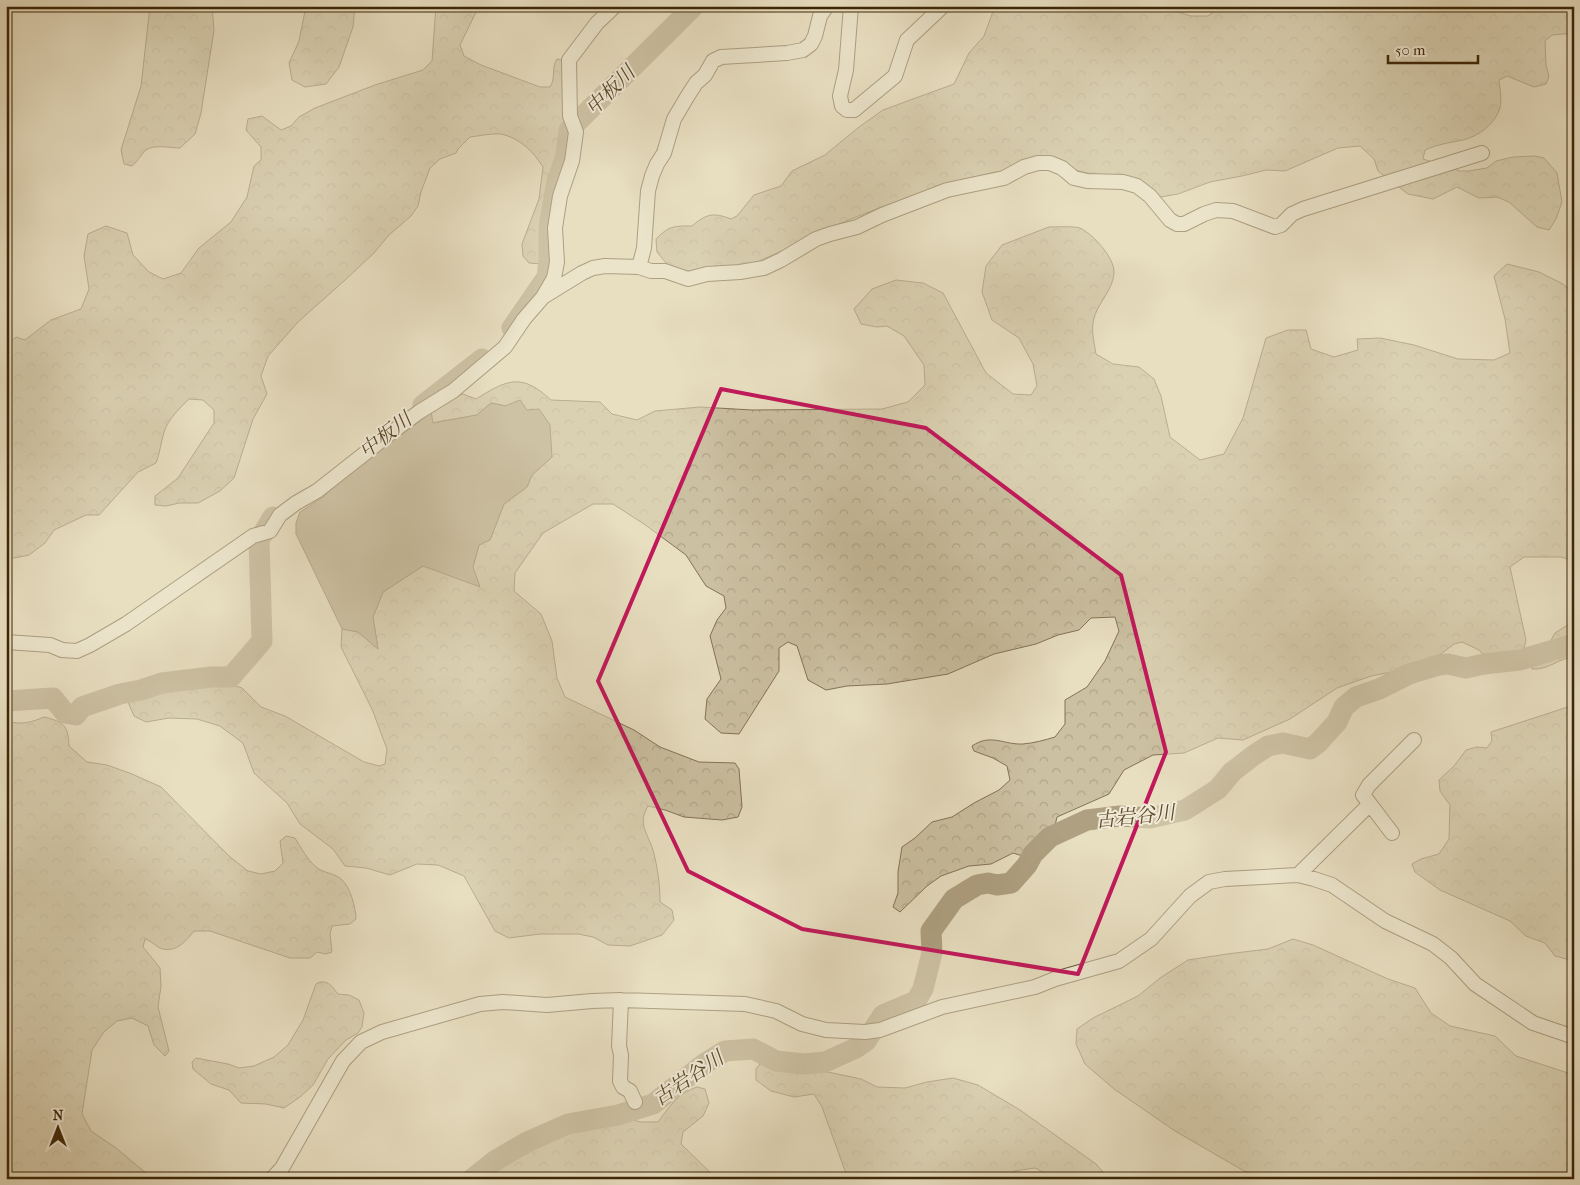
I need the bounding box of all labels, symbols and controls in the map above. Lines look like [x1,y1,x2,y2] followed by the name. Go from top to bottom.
[1388,32,1478,64] scale bar
[1395,41,1426,59] text: 50 m
[581,60,641,120] water label: 中板川
[355,407,418,463] water label: 中板川
[1094,801,1178,832] water label: 古岩谷川
[649,1045,730,1110] water label: 古岩谷川
[32,1102,82,1152] north arrow
[53,1107,64,1124] text: N

